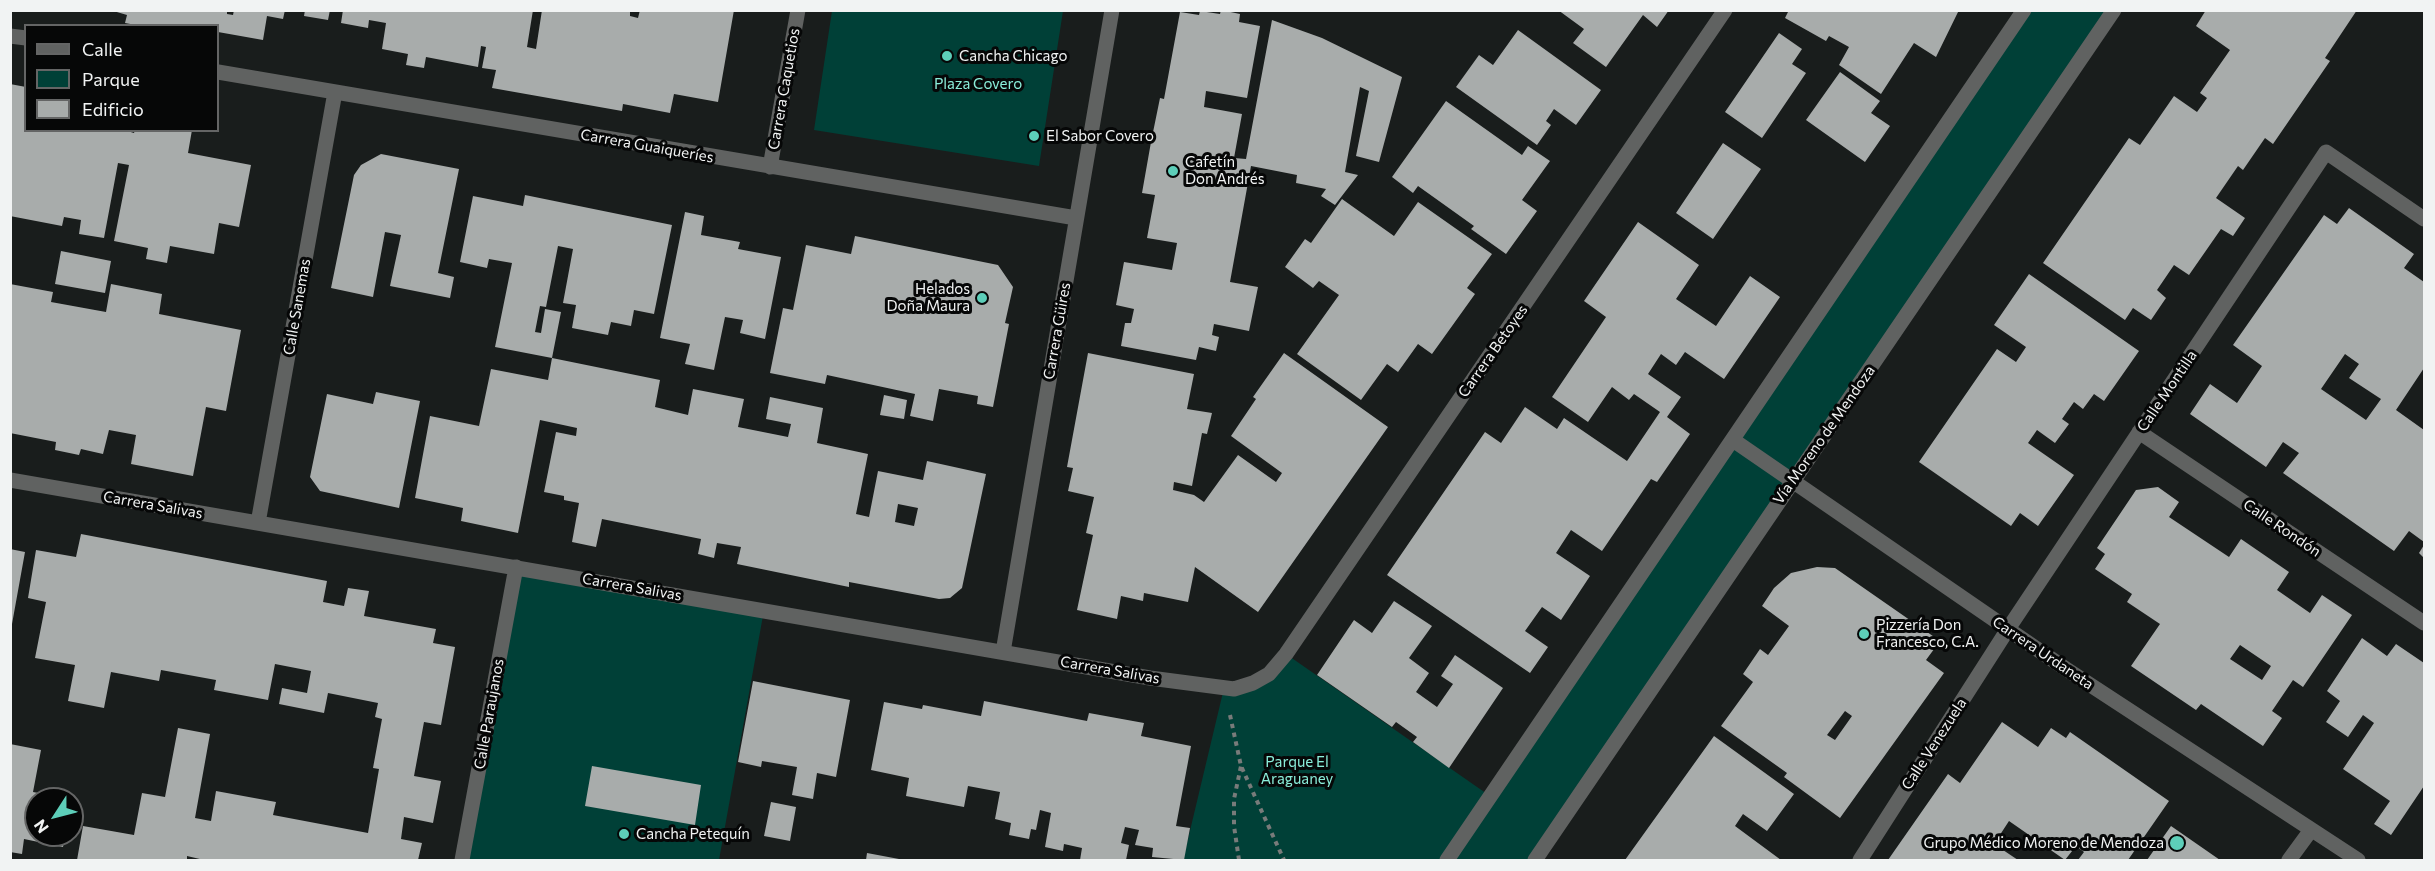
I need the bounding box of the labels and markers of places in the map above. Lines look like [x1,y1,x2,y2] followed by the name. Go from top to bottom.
[959,47,1067,65] place label: Cancha Chicago
[940,49,954,63] marker: Cancha Chicago
[1046,127,1154,145] place label: El Sabor Covero
[1027,129,1041,143] marker: El Sabor Covero
[1185,153,1265,188] place label: Cafetín Don Andrés
[1166,164,1180,178] marker: Cafetín Don Andrés
[887,280,970,315] place label: Helados Doña Maura
[975,291,989,305] marker: Helados Doña Maura
[1876,616,1979,651] place label: Pizzería Don Francesco, C.A.
[1857,627,1871,641] marker: Pizzería Don Francesco, C.A.
[636,825,750,843] place label: Cancha Petequín
[617,827,631,841] marker: Cancha Petequín
[1923,834,2164,852] place label: Grupo Médico Moreno de Mendoza
[2168,834,2186,852] marker: Grupo Médico Moreno de Mendoza

